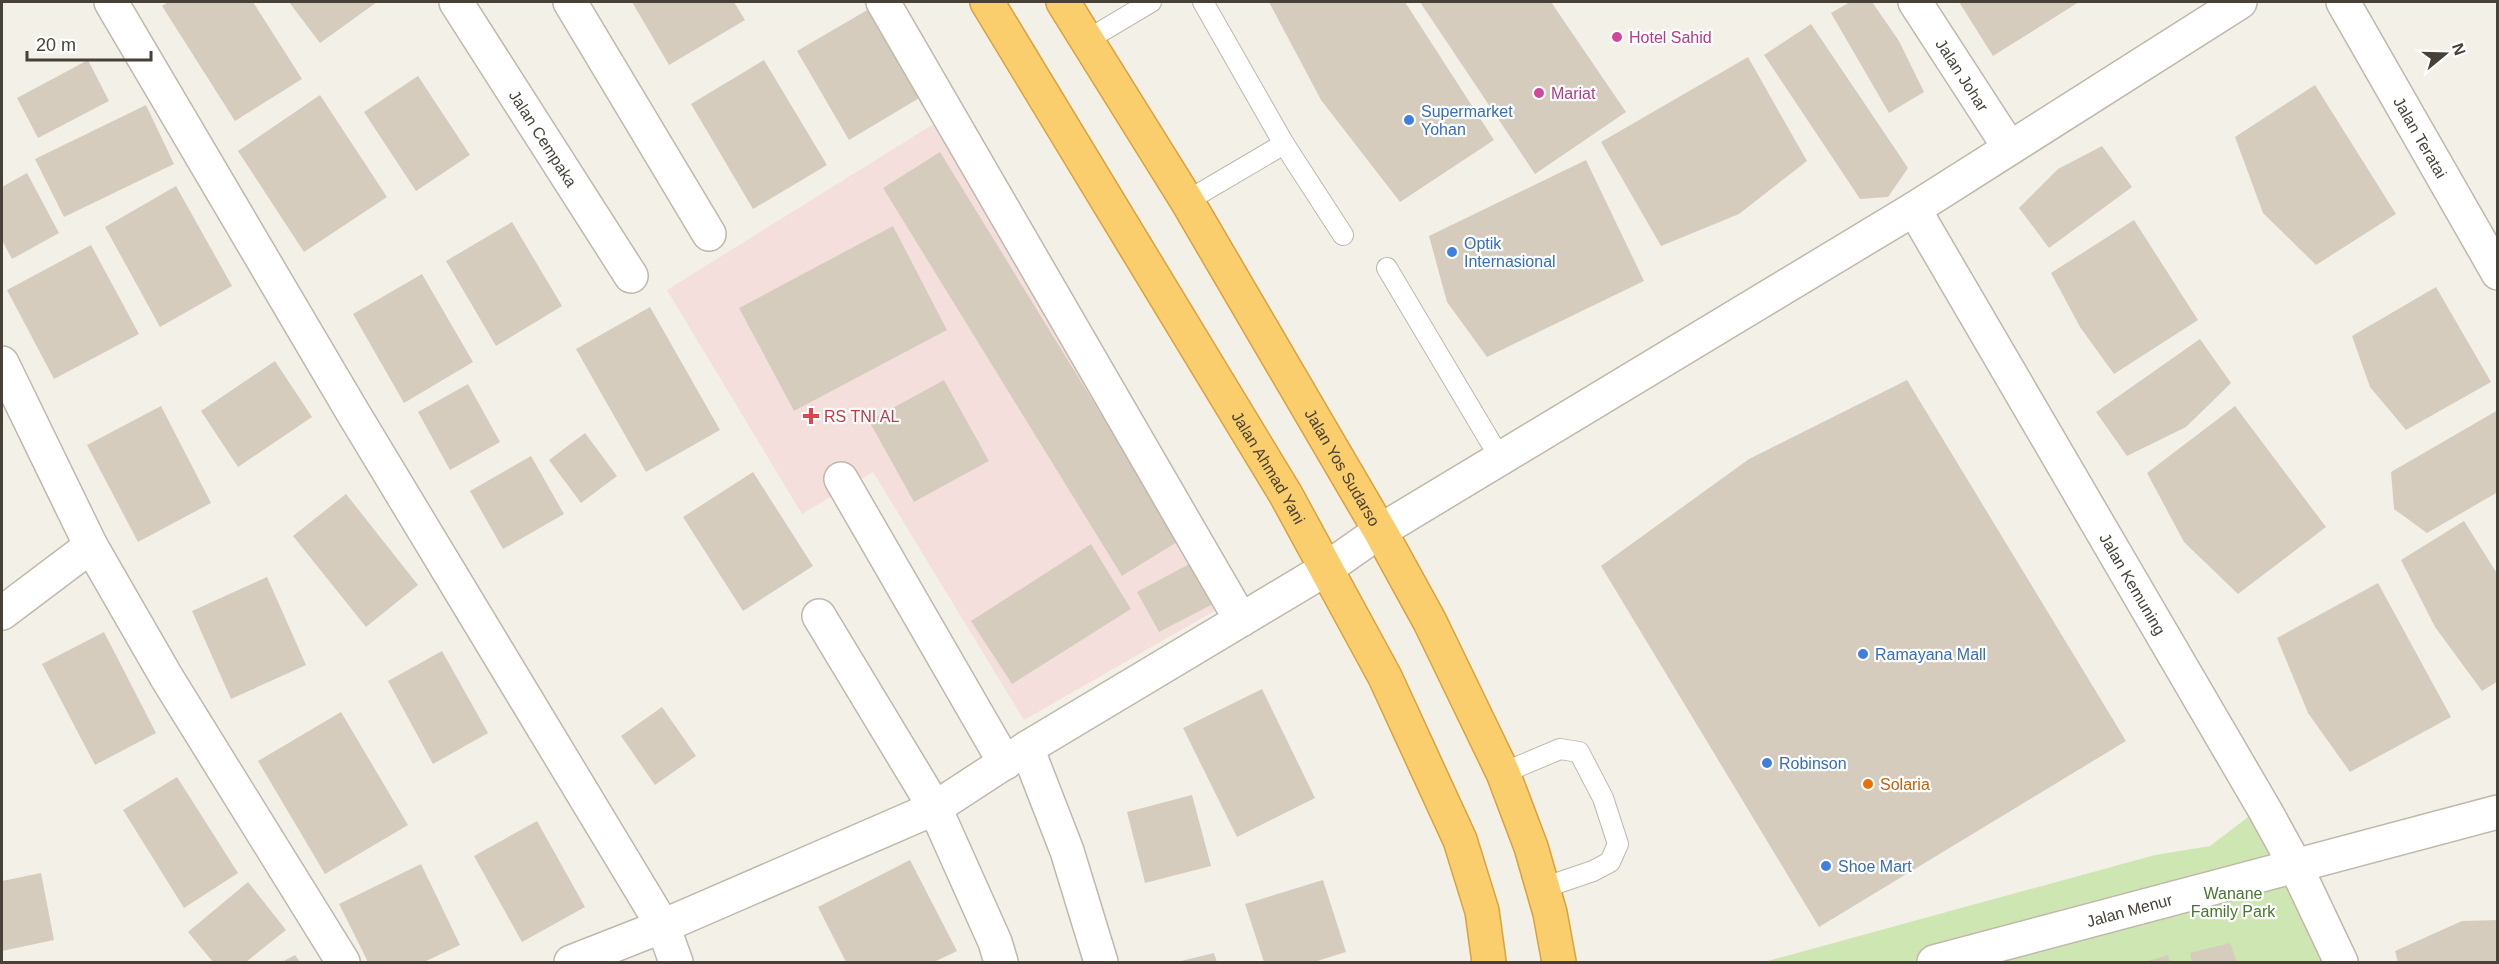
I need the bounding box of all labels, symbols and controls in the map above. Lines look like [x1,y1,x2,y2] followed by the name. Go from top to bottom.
[27,24,152,62] scale bar
[2415,24,2475,84] north arrow
[1629,29,1712,46] place label: Hotel Sahid
[1610,30,1624,44] marker: Hotel Sahid
[36,35,76,55] text: 20 m
[1932,36,1992,115] street label: Jalan Johar
[2449,41,2469,58] text: N
[1551,85,1596,102] place label: Mariat
[1532,86,1546,100] marker: Mariat
[506,87,580,190] street label: Jalan Cempaka
[2390,94,2450,181] street label: Jalan Teratai
[1421,103,1513,138] place label: Supermarket Yohan
[1402,113,1416,127] marker: Supermarket Yohan
[1464,235,1556,270] place label: Optik Internasional
[1445,245,1459,259] marker: Optik Internasional
[1302,406,1383,529] street label: Jalan Yos Sudarso
[802,407,820,425] marker: RS TNI AL
[824,408,899,425] place label: RS TNI AL
[1228,408,1308,527] street label: Jalan Ahmad Yani
[2096,530,2169,638] street label: Jalan Kemuning
[1875,646,1986,663] place label: Ramayana Mall
[1856,647,1870,661] marker: Ramayana Mall
[1779,755,1847,772] place label: Robinson
[1760,756,1774,770] marker: Robinson
[1880,776,1930,793] place label: Solaria
[1861,777,1875,791] marker: Solaria
[1838,858,1912,875] place label: Shoe Mart
[1819,859,1833,873] marker: Shoe Mart
[2191,885,2276,920] park label: Wanane Family Park
[2085,891,2175,930] street label: Jalan Menur

